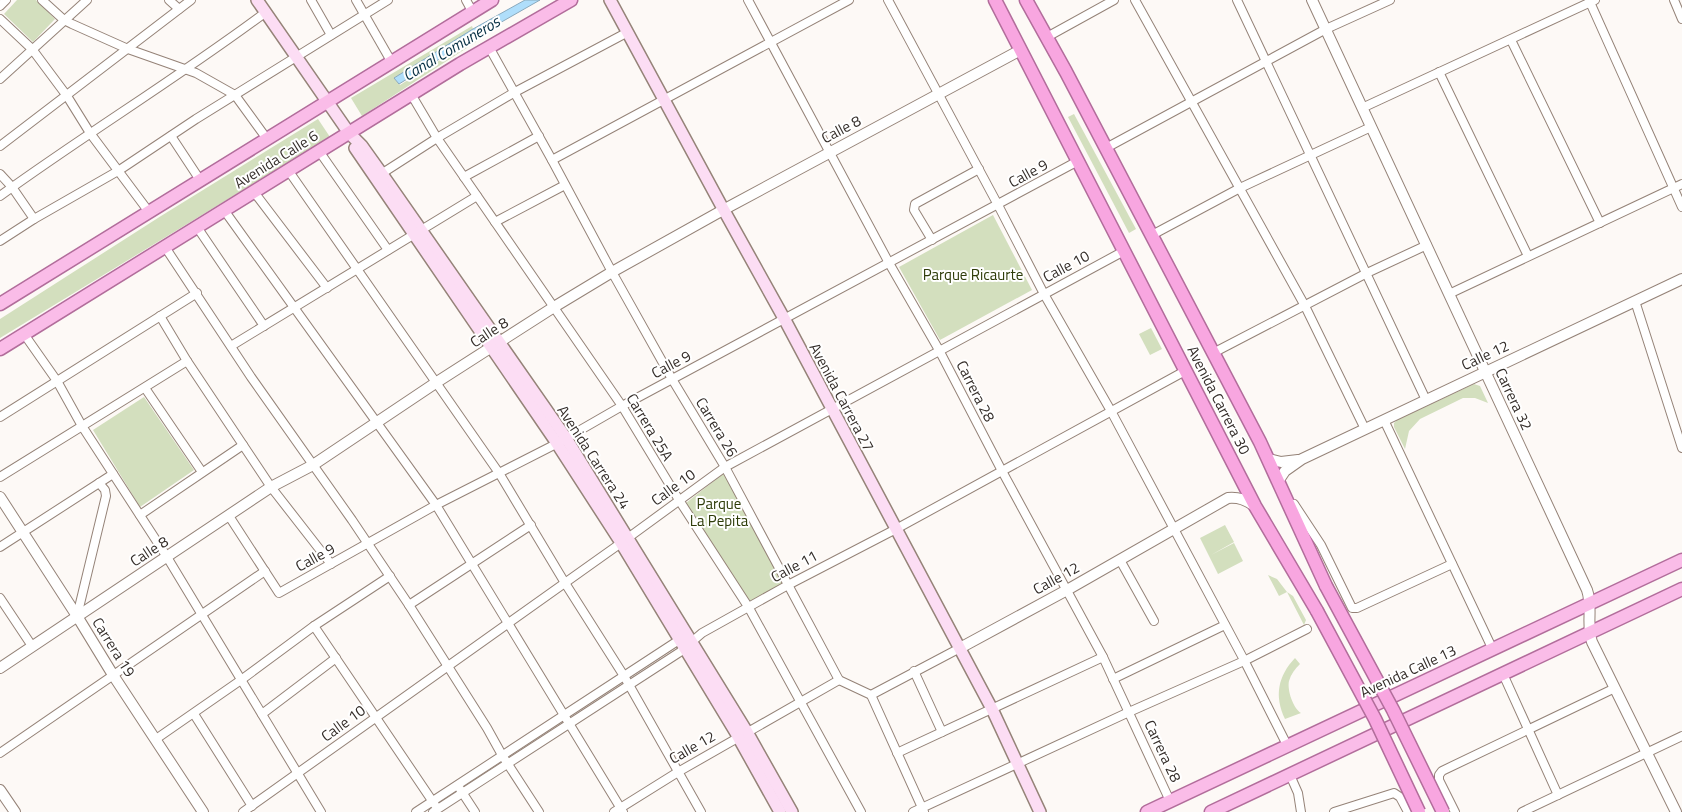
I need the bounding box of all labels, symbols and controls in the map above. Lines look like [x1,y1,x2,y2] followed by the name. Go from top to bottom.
[398,9,505,87] water label: Canal Comuneros
[817,109,865,149] street label: Calle 8
[229,124,323,194] street label: Avenida Calle 6
[1004,153,1052,193] street label: Calle 9
[1038,244,1094,288] street label: Calle 10
[923,263,1023,286] park label: Parque Ricaurte
[465,311,513,353] street label: Calle 8
[1457,334,1513,376] street label: Calle 12
[804,339,880,455] street label: Avenida Carrera 27
[1182,341,1256,459] street label: Avenida Carrera 30
[647,344,695,384] street label: Calle 9
[951,356,1001,426] street label: Carrera 28
[1490,364,1538,434] street label: Carrera 32
[621,389,679,465] street label: Carrera 25A
[690,393,744,461] street label: Carrera 26
[552,401,636,513] street label: Avenida Carrera 24
[646,463,700,511] street label: Calle 10
[690,492,749,532] park label: Parque La Pepita
[125,530,173,572] street label: Calle 8
[291,537,339,577] street label: Calle 9
[766,544,822,588] street label: Calle 11
[1028,556,1084,600] street label: Calle 12
[87,613,141,681] street label: Carrera 19
[1356,639,1460,703] street label: Avenida Calle 13
[316,699,370,747] street label: Calle 10
[1139,716,1187,786] street label: Carrera 28
[664,724,720,770] street label: Calle 12

